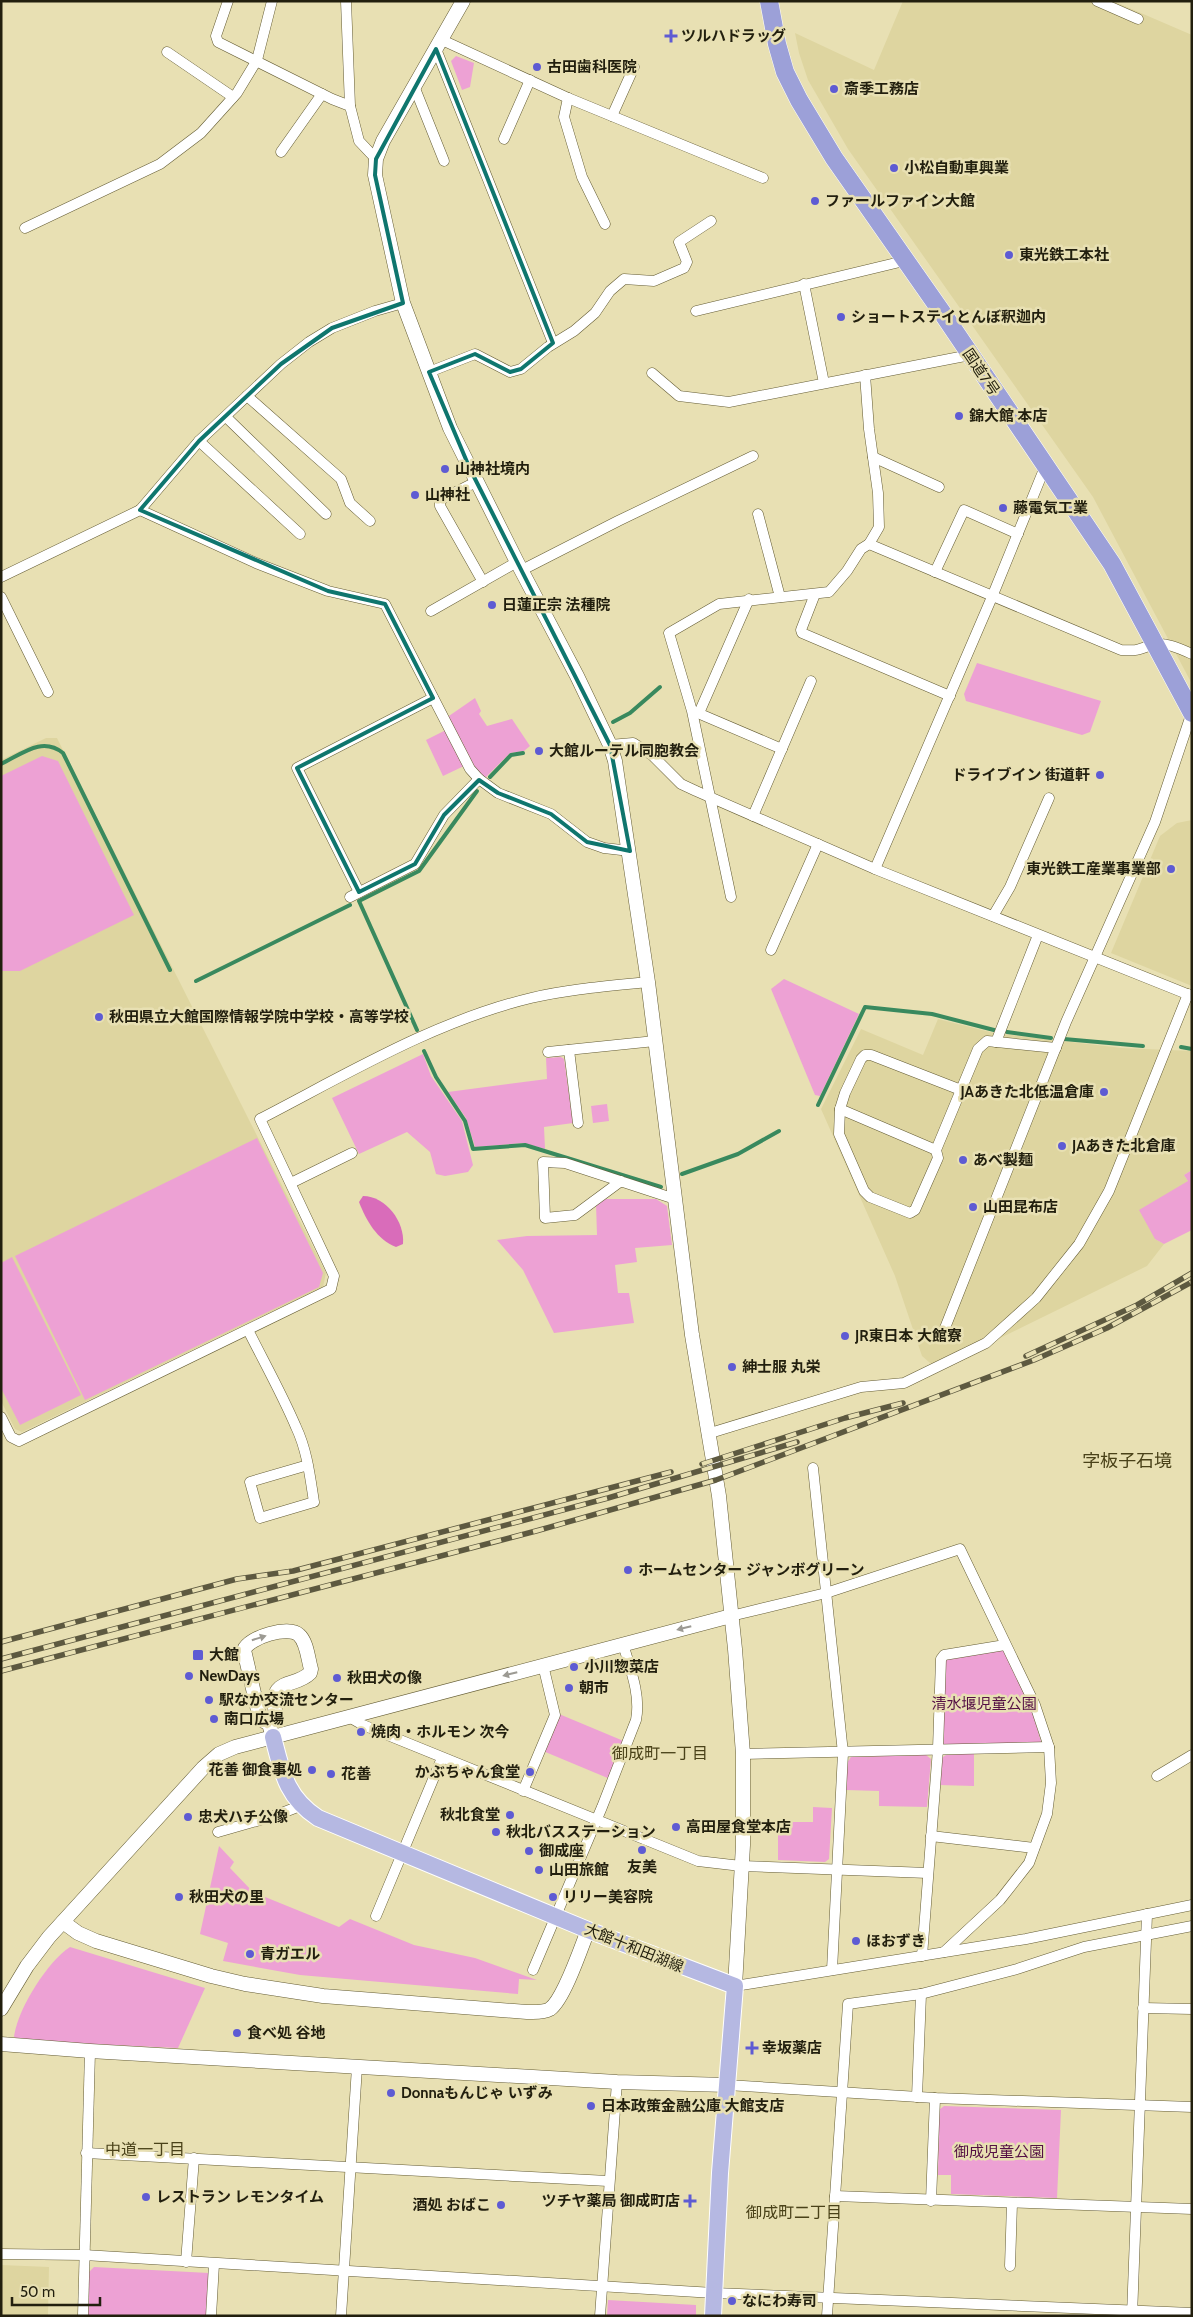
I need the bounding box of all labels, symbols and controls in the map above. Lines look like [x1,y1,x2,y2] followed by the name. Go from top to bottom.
[681,27,786,45] place label: ツルハドラッグ
[665,30,677,42] marker: ツルハドラッグ
[547,58,637,76] place label: 古田歯科医院
[531,61,543,73] marker: 古田歯科医院
[844,80,919,98] place label: 斎季工務店
[828,83,840,95] marker: 斎季工務店
[904,159,1009,177] place label: 小松自動車興業
[888,162,900,174] marker: 小松自動車興業
[825,192,975,210] place label: ファールファイン大館
[809,195,821,207] marker: ファールファイン大館
[1019,246,1109,264] place label: 東光鉄工本社
[1003,249,1015,261] marker: 東光鉄工本社
[851,308,1046,326] place label: ショートステイとんぼ釈迦内
[835,311,847,323] marker: ショートステイとんぼ釈迦内
[959,345,1003,399] street label: 国道7号
[969,407,1047,425] place label: 錦大館 本店
[953,410,965,422] marker: 錦大館 本店
[455,460,530,478] place label: 山神社境内
[439,463,451,475] marker: 山神社境内
[425,486,470,504] place label: 山神社
[409,489,421,501] marker: 山神社
[1013,499,1088,517] place label: 藤電気工業
[997,502,1009,514] marker: 藤電気工業
[502,596,610,614] place label: 日蓮正宗 法種院
[486,599,498,611] marker: 日蓮正宗 法種院
[549,742,699,760] place label: 大館ルーテル同胞教会
[533,745,545,757] marker: 大館ルーテル同胞教会
[952,766,1090,784] place label: ドライブイン 街道軒
[1094,769,1106,781] marker: ドライブイン 街道軒
[1026,860,1161,878] place label: 東光鉄工産業事業部
[1165,863,1177,875] marker: 東光鉄工産業事業部
[109,1008,409,1026] place label: 秋田県立大館国際情報学院中学校・高等学校
[93,1011,105,1023] marker: 秋田県立大館国際情報学院中学校・高等学校
[959,1083,1094,1101] place label: JAあきた北低温倉庫
[1098,1086,1110,1098] marker: JAあきた北低温倉庫
[1071,1137,1176,1155] place label: JAあきた北倉庫
[1056,1140,1068,1152] marker: JAあきた北倉庫
[973,1151,1033,1169] place label: あべ製麺
[957,1154,969,1166] marker: あべ製麺
[983,1198,1058,1216] place label: 山田昆布店
[967,1201,979,1213] marker: 山田昆布店
[854,1327,962,1345] place label: JR東日本 大館寮
[839,1330,851,1342] marker: JR東日本 大館寮
[742,1358,820,1376] place label: 紳士服 丸栄
[726,1361,738,1373] marker: 紳士服 丸栄
[1082,1450,1172,1472] district label: 字板子石境
[638,1561,864,1579] place label: ホームセンター ジャンボグリーン
[622,1564,634,1576] marker: ホームセンター ジャンボグリーン
[676,1624,691,1632] one-way arrow
[251,1634,266,1642] one-way arrow
[209,1646,239,1664] place label: 大館
[191,1648,205,1662] marker: 大館
[584,1658,659,1676] place label: 小川惣菜店
[568,1661,580,1673] marker: 小川惣菜店
[199,1667,260,1685] place label: NewDays
[347,1669,422,1687] place label: 秋田犬の像
[183,1670,195,1682] marker: NewDays
[502,1670,517,1678] one-way arrow
[331,1672,343,1684] marker: 秋田犬の像
[579,1679,609,1697] place label: 朝市
[563,1682,575,1694] marker: 朝市
[219,1691,354,1709] place label: 駅なか交流センター
[203,1694,215,1706] marker: 駅なか交流センター
[931,1695,1037,1713] park label: 清水堰児童公園
[224,1710,284,1728] place label: 南口広場
[208,1713,220,1725] marker: 南口広場
[371,1723,509,1741] place label: 焼肉・ホルモン 次今
[355,1726,367,1738] marker: 焼肉・ホルモン 次今
[612,1744,708,1763] district label: 御成町一丁目
[209,1761,302,1779] place label: 花善 御食事処
[415,1763,520,1781] place label: かぶちゃん食堂
[306,1764,318,1776] marker: 花善 御食事処
[341,1765,371,1783] place label: 花善
[524,1766,536,1778] marker: かぶちゃん食堂
[325,1768,337,1780] marker: 花善
[440,1806,500,1824] place label: 秋北食堂
[198,1808,288,1826] place label: 忠犬ハチ公像
[504,1809,516,1821] marker: 秋北食堂
[182,1811,194,1823] marker: 忠犬ハチ公像
[686,1818,791,1836] place label: 高田屋食堂本店
[670,1821,682,1833] marker: 高田屋食堂本店
[506,1823,656,1841] place label: 秋北バスステーション
[490,1826,502,1838] marker: 秋北バスステーション
[539,1842,584,1860] place label: 御成座
[636,1844,648,1856] marker: 友美
[523,1845,535,1857] marker: 御成座
[627,1858,657,1876] place label: 友美
[549,1861,609,1879] place label: 山田旅館
[533,1864,545,1876] marker: 山田旅館
[189,1888,264,1906] place label: 秋田犬の里
[563,1888,653,1906] place label: リリー美容院
[173,1891,185,1903] marker: 秋田犬の里
[547,1891,559,1903] marker: リリー美容院
[582,1920,686,1976] street label: 大館十和田湖線
[866,1932,926,1950] place label: ほおずき
[850,1935,862,1947] marker: ほおずき
[260,1945,320,1963] place label: 青ガエル
[244,1948,256,1960] marker: 青ガエル
[247,2024,325,2042] place label: 食べ処 谷地
[231,2027,243,2039] marker: 食べ処 谷地
[762,2039,822,2057] place label: 幸坂薬店
[746,2042,758,2054] marker: 幸坂薬店
[401,2084,553,2102] place label: Donnaもんじゃ いずみ
[385,2087,397,2099] marker: Donnaもんじゃ いずみ
[601,2097,784,2115] place label: 日本政策金融公庫 大館支店
[585,2100,597,2112] marker: 日本政策金融公庫 大館支店
[105,2140,185,2159] district label: 中道一丁目
[954,2143,1044,2161] park label: 御成児童公園
[156,2188,324,2206] place label: レストラン レモンタイム
[140,2191,152,2203] marker: レストラン レモンタイム
[542,2192,680,2210] place label: ツチヤ薬局 御成町店
[684,2195,696,2207] marker: ツチヤ薬局 御成町店
[413,2196,491,2214] place label: 酒処 おばこ
[495,2199,507,2211] marker: 酒処 おばこ
[746,2203,842,2222] district label: 御成町二丁目
[12,2274,100,2306] scale bar
[20,2283,55,2301] text: 50 m
[742,2292,817,2310] place label: なにわ寿司
[726,2295,738,2307] marker: なにわ寿司

